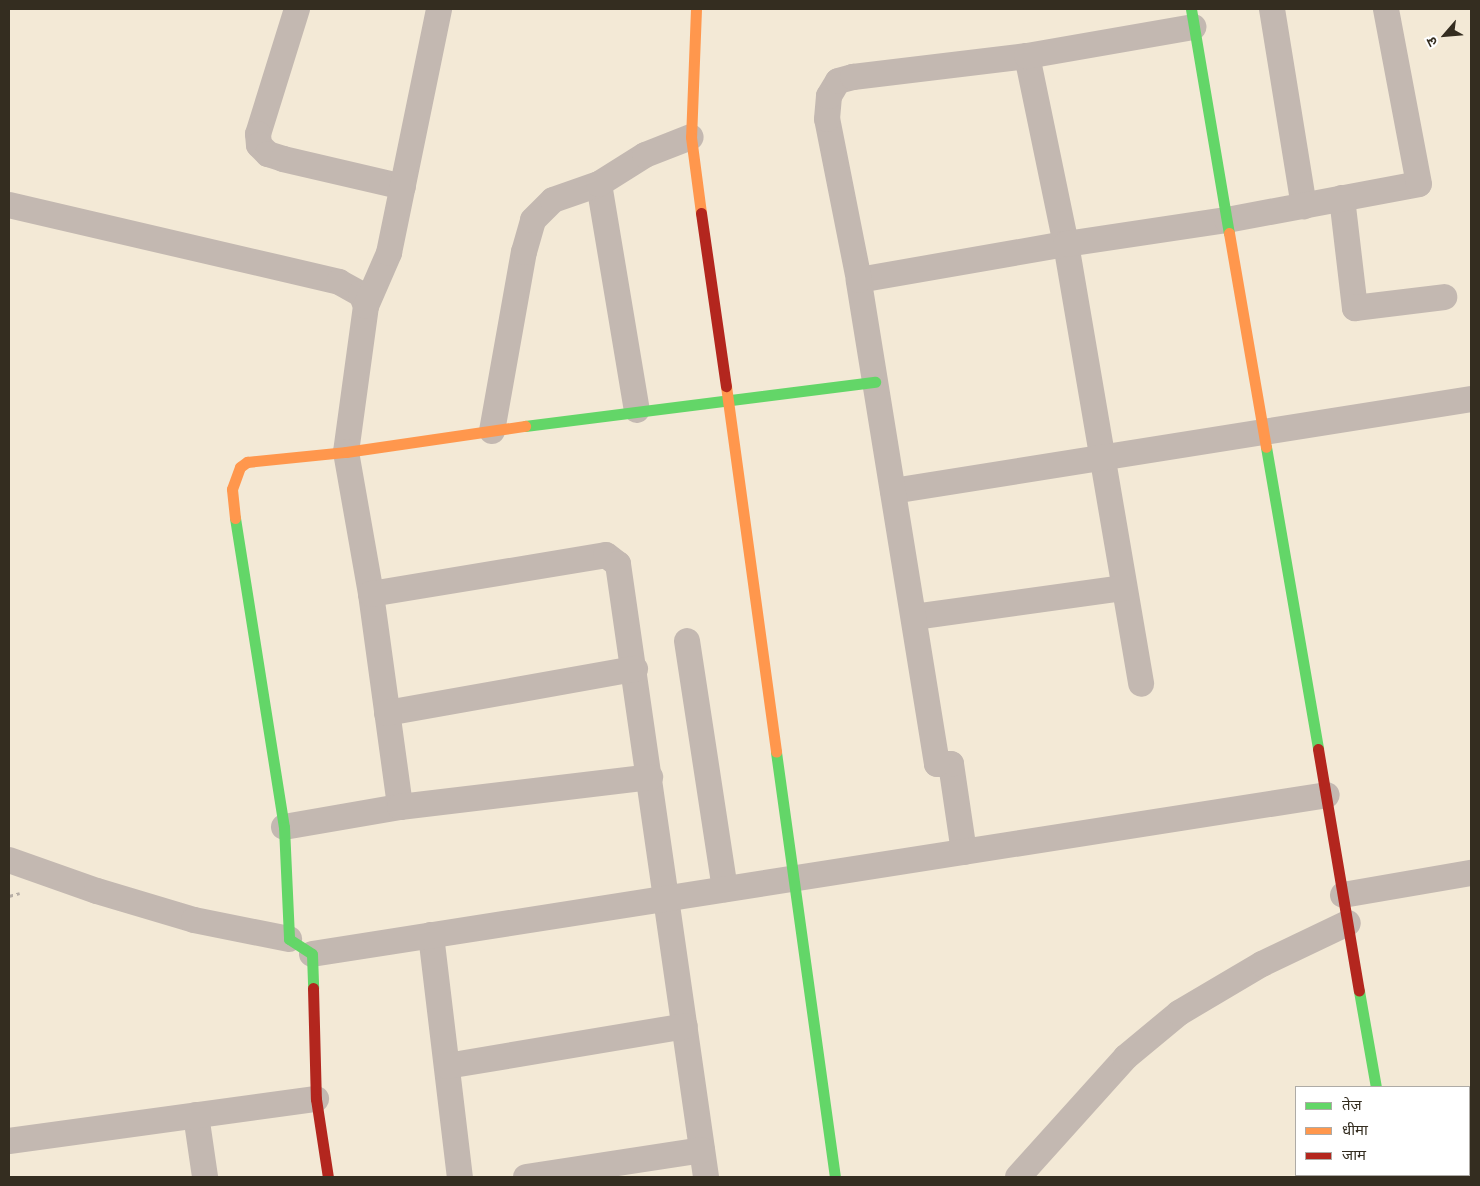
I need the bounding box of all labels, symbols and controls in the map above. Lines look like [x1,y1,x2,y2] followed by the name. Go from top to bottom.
[1420,10,1470,60] north arrow
[1422,34,1442,50] text: उ
[1295,1086,1470,1176] legend
[1342,1095,1362,1115] text: तेज़
[1342,1120,1368,1140] text: धीमा
[1342,1145,1366,1165] text: जाम

